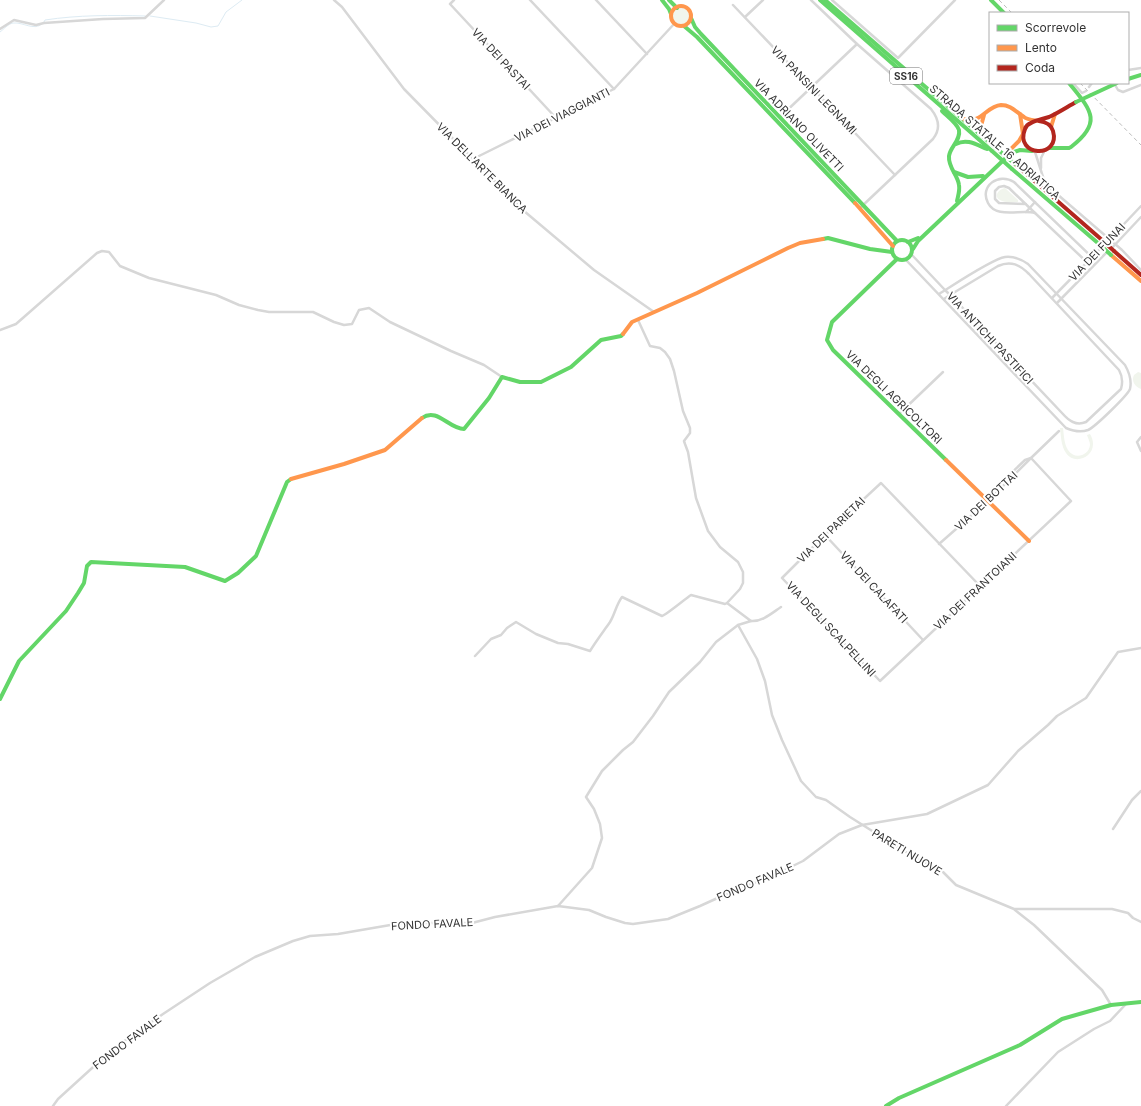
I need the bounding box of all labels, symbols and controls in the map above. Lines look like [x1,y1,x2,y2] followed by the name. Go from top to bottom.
[989,12,1129,84] legend
[1025,20,1086,35] text: Scorrevole
[469,25,533,93] street label: VIA DEI PASTAI
[1025,40,1057,55] text: Lento
[768,43,860,137] street label: VIA PANSINI LEGNAMI
[1025,60,1055,75] text: Coda
[890,68,922,84] road number: SS16
[751,76,847,174] street label: VIA ADRIANO OLIVETTI
[927,81,1064,203] street label: STRADA STATALE 16 ADRIATICA
[512,85,612,145] street label: VIA DEI VIAGGIANTI
[434,120,531,217] street label: VIA DELL'ARTE BIANCA
[1066,220,1128,284] street label: VIA DEI FUNAI
[944,289,1036,387] street label: VIA ANTICHI PASTIFICI
[843,347,945,447] street label: VIA DEGLI AGRICOLTORI
[952,468,1020,534] street label: VIA DEI BOTTAI
[794,494,868,566] street label: VIA DEI PARIETAI
[837,548,911,626] street label: VIA DEI CALAFATI
[931,549,1019,633] street label: VIA DEI FRANTOIANI
[783,578,879,680] street label: VIA DEGLI SCALPELLINI
[869,826,945,878] street label: PARETI NUOVE
[714,859,796,905] street label: FONDO FAVALE
[391,915,473,933] street label: FONDO FAVALE
[90,1012,164,1072] street label: FONDO FAVALE

